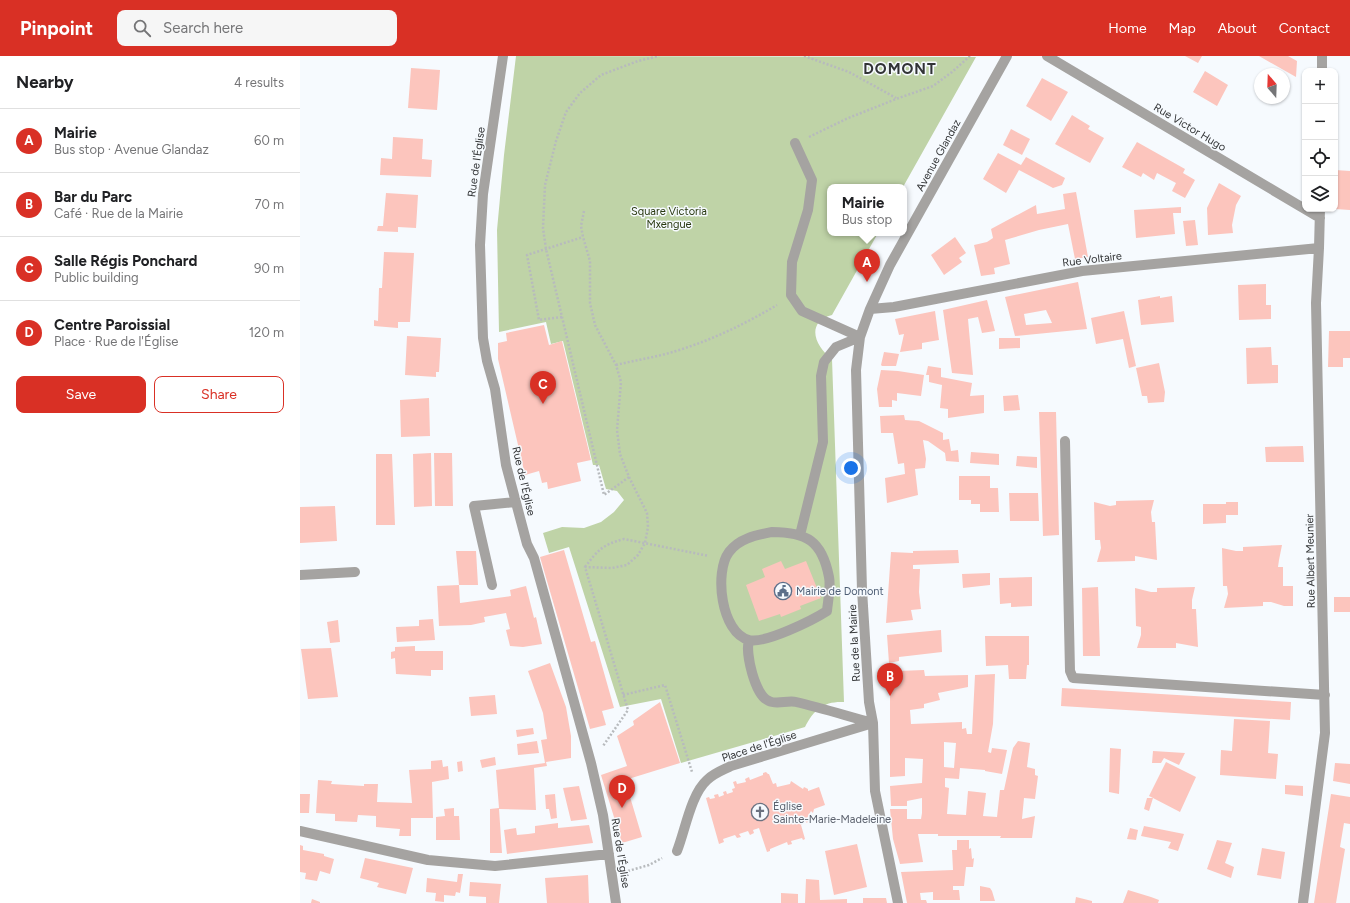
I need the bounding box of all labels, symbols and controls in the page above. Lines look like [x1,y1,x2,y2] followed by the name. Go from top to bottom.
[117,10,397,46] search box
[20,17,93,40] text: Pinpoint
[131,17,153,39] icon: search
[163,19,243,37] text: Search here
[1108,20,1147,37] text: Home
[1169,20,1196,37] text: Map
[1218,20,1257,37] text: About
[1279,20,1330,37] text: Contact
[863,60,937,78] district label: DOMONT
[1254,68,1290,104] north arrow
[1302,68,1338,212] map controls
[1302,68,1338,104] button: +
[16,72,74,92] text: Nearby
[234,75,284,90] text: 4 results
[1151,101,1228,154] street label: Rue Victor Hugo
[1302,104,1338,140] button: −
[913,117,963,193] street label: Avenue Glandaz
[54,124,97,142] text: Mairie
[465,126,488,198] street label: Rue de l'Église
[24,133,34,148] text: A
[254,133,284,148] text: 60 m
[1302,140,1338,176] button: locate
[54,142,209,157] text: Bus stop · Avenue Glandaz
[1302,176,1338,212] button: layers
[827,184,907,236] popup
[54,188,132,206] text: Bar du Parc
[842,194,884,212] text: Mairie
[25,197,33,212] text: B
[254,197,284,212] text: 70 m
[631,205,707,231] park label: Square Victoria Mxengue
[54,206,183,221] text: Café · Rue de la Mairie
[842,212,892,227] text: Bus stop
[854,249,880,282] pin: A
[1062,249,1123,270] street label: Rue Voltaire
[54,252,197,270] text: Salle Régis Ponchard
[24,261,34,276] text: C
[254,261,284,276] text: 90 m
[54,270,139,285] text: Public building
[54,316,170,334] text: Centre Paroissial
[24,325,34,340] text: D
[249,325,284,340] text: 120 m
[54,334,178,349] text: Place · Rue de l'Église
[530,371,556,404] pin: C
[16,376,146,413] button: Save
[154,376,284,413] button: Share
[509,445,538,517] street label: Rue de l'Église
[841,458,861,478] your location
[1303,513,1318,608] street label: Rue Albert Meunier
[773,581,793,601] public building icon: Mairie de Domont
[796,585,884,598] place label: Mairie de Domont
[846,604,863,682] street label: Rue de la Mairie
[877,663,903,696] pin: B
[720,728,798,765] street label: Place de l'Église
[609,775,635,808] pin: D
[773,800,891,826] place label: Église Sainte-Marie-Madeleine
[750,802,770,822] church icon: Église Sainte-Marie-Madeleine
[609,817,632,889] street label: Rue de l'Église

